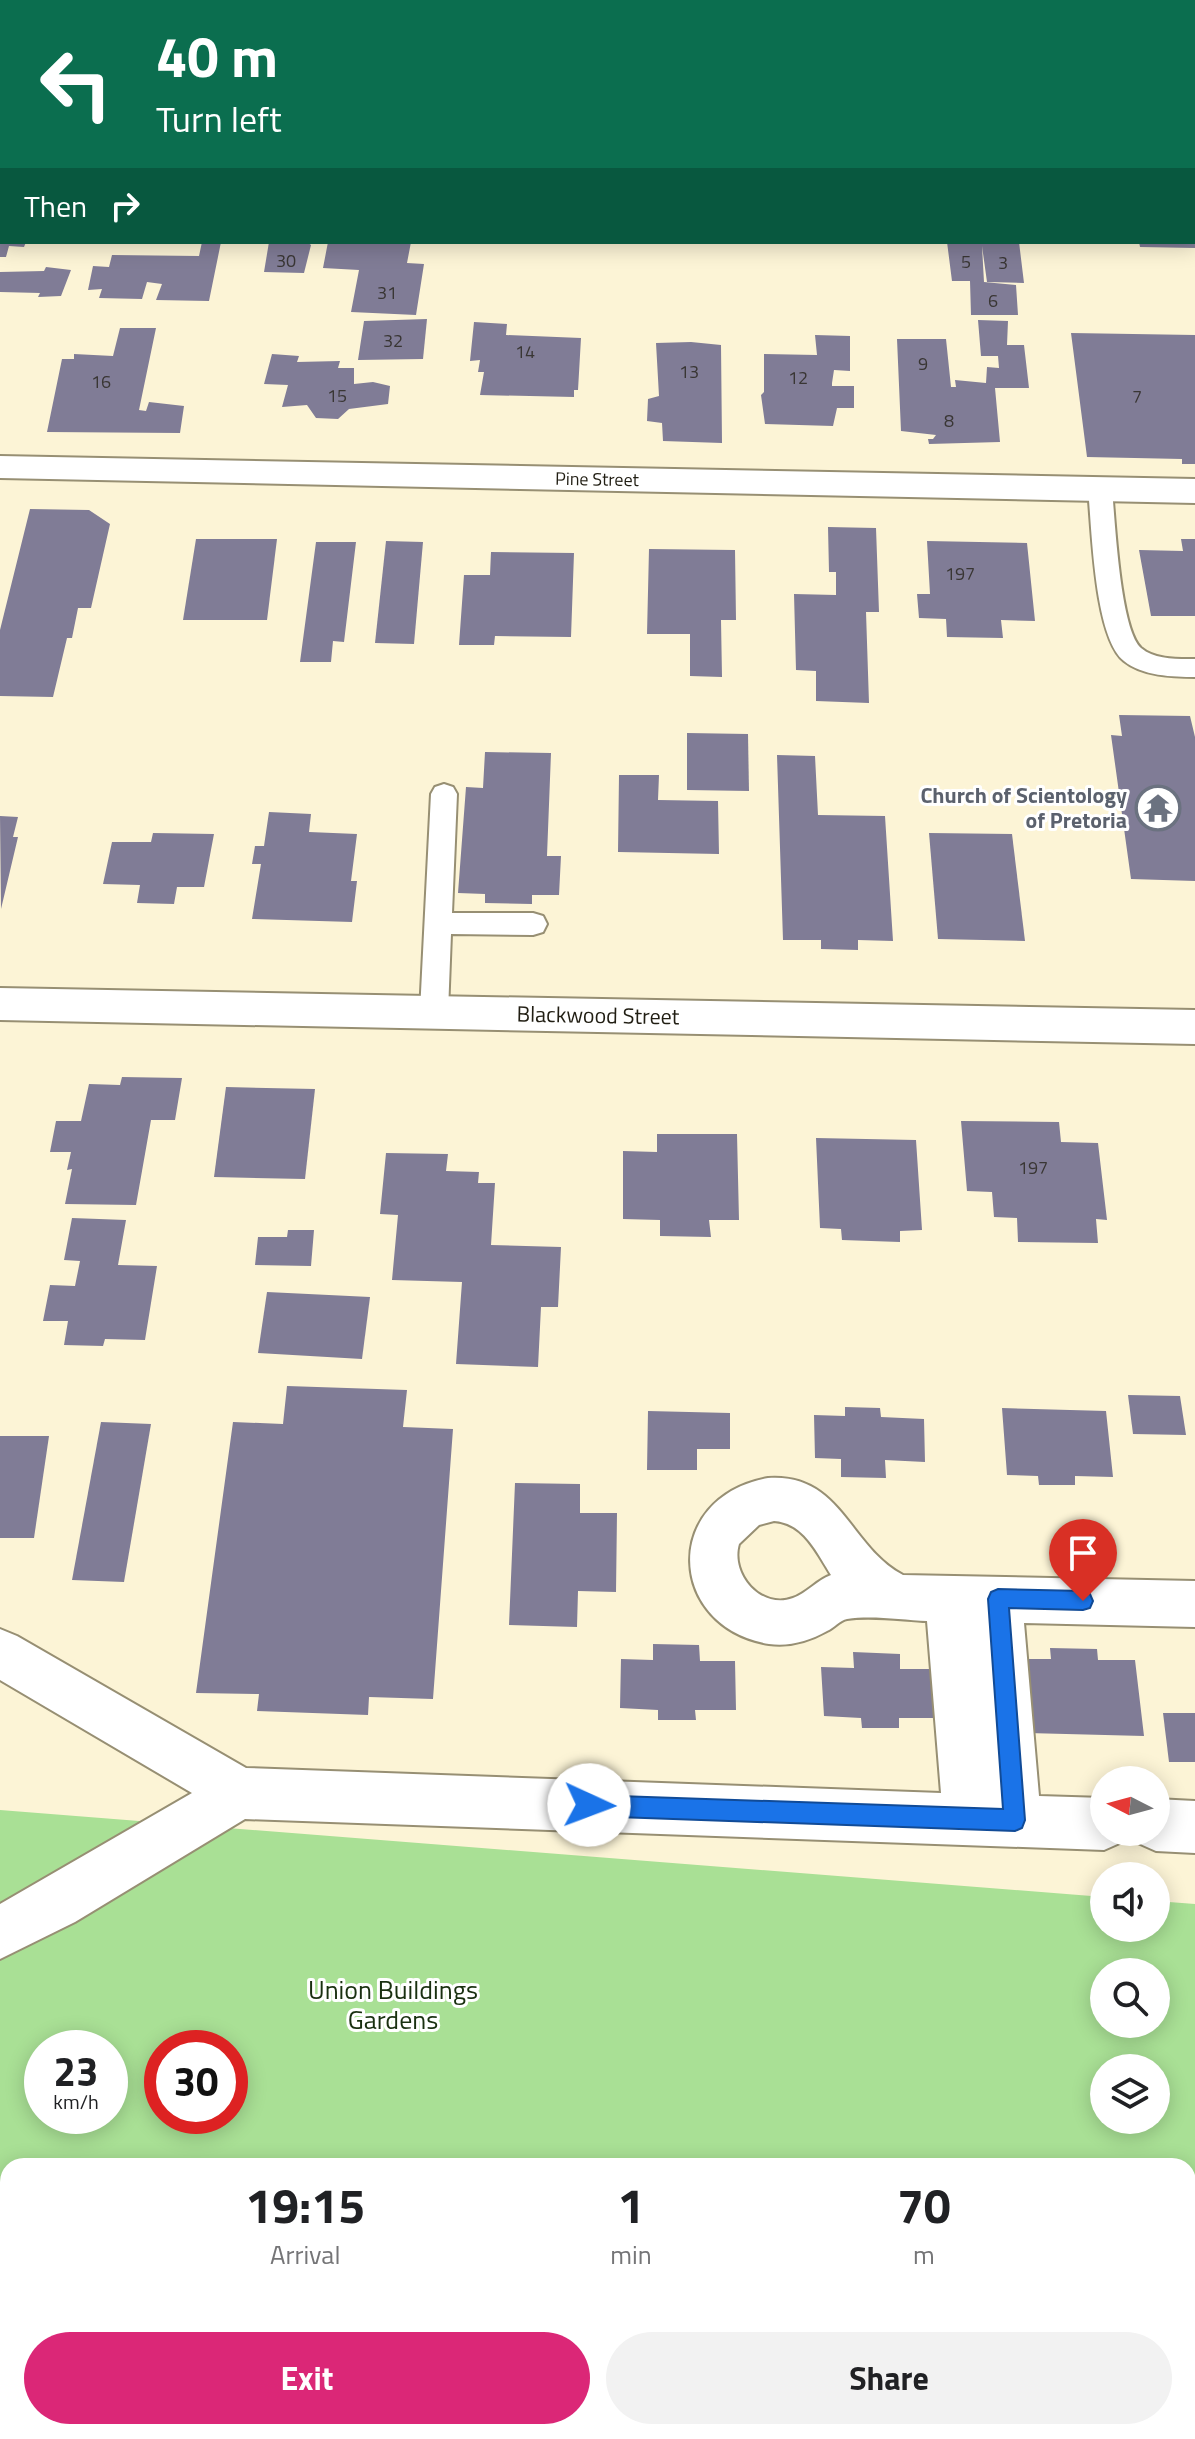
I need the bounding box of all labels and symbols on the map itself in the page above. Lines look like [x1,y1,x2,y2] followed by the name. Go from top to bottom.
[276,247,296,274] house number: 30
[961,248,971,275] house number: 5
[998,249,1008,276] house number: 3
[377,279,397,306] house number: 31
[988,287,998,314] house number: 6
[383,327,403,354] house number: 32
[515,338,535,365] house number: 14
[918,350,928,377] house number: 9
[679,358,699,385] house number: 13
[788,364,808,391] house number: 12
[91,368,111,395] house number: 16
[327,382,347,409] house number: 15
[1132,383,1142,410] house number: 7
[944,407,954,434] house number: 8
[555,465,640,493] street label: Pine Street
[945,560,975,587] house number: 197
[920,778,1127,837] place label: Church of Scientology of Pretoria
[1134,784,1182,832] temple icon: Church of Scientology of Pretoria
[516,997,680,1033] street label: Blackwood Street
[1018,1154,1048,1181] house number: 197
[1049,1519,1117,1601] pin
[547,1763,631,1847] position arrow
[1090,1766,1170,1846] north arrow
[308,1970,478,2039] park label: Union Buildings Gardens
[144,2030,248,2134] speed limit sign: 30

